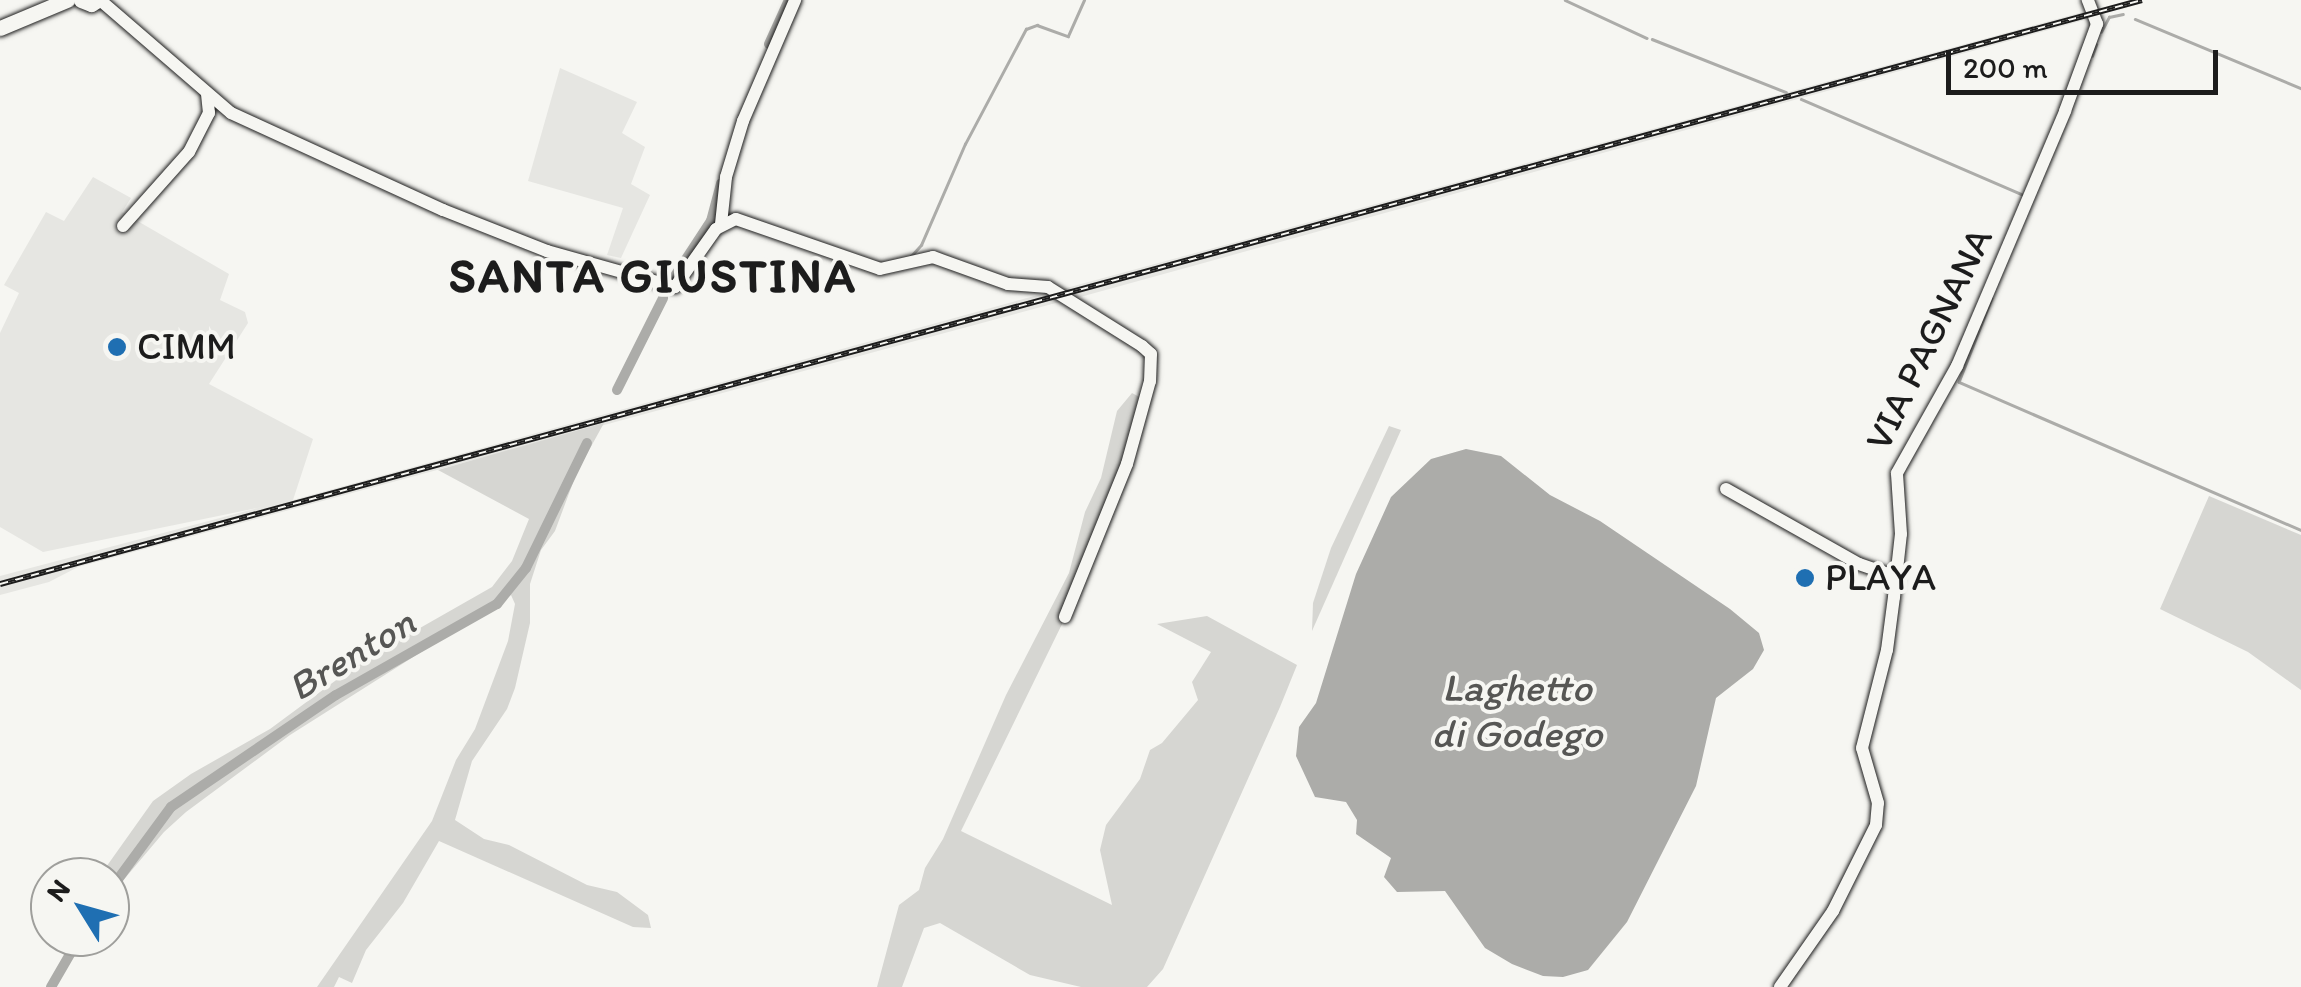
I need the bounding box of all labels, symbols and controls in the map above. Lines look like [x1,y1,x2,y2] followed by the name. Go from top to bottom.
[1951,30,2224,92] scale bar
[1963,49,2048,86] text: 200 m
[1856,221,2002,457] street label: VIA PAGNANA
[447,247,859,305] district label: SANTA GIUSTINA
[137,324,236,370] place label: CIMM
[106,336,128,358] marker: CIMM
[1825,555,1936,601] place label: PLAYA
[1794,567,1816,589] marker: PLAYA
[279,597,423,711] water label: Brenton
[1431,663,1603,757] water label: Laghetto di Godego
[30,857,130,957] north arrow
[38,872,77,908] text: N

